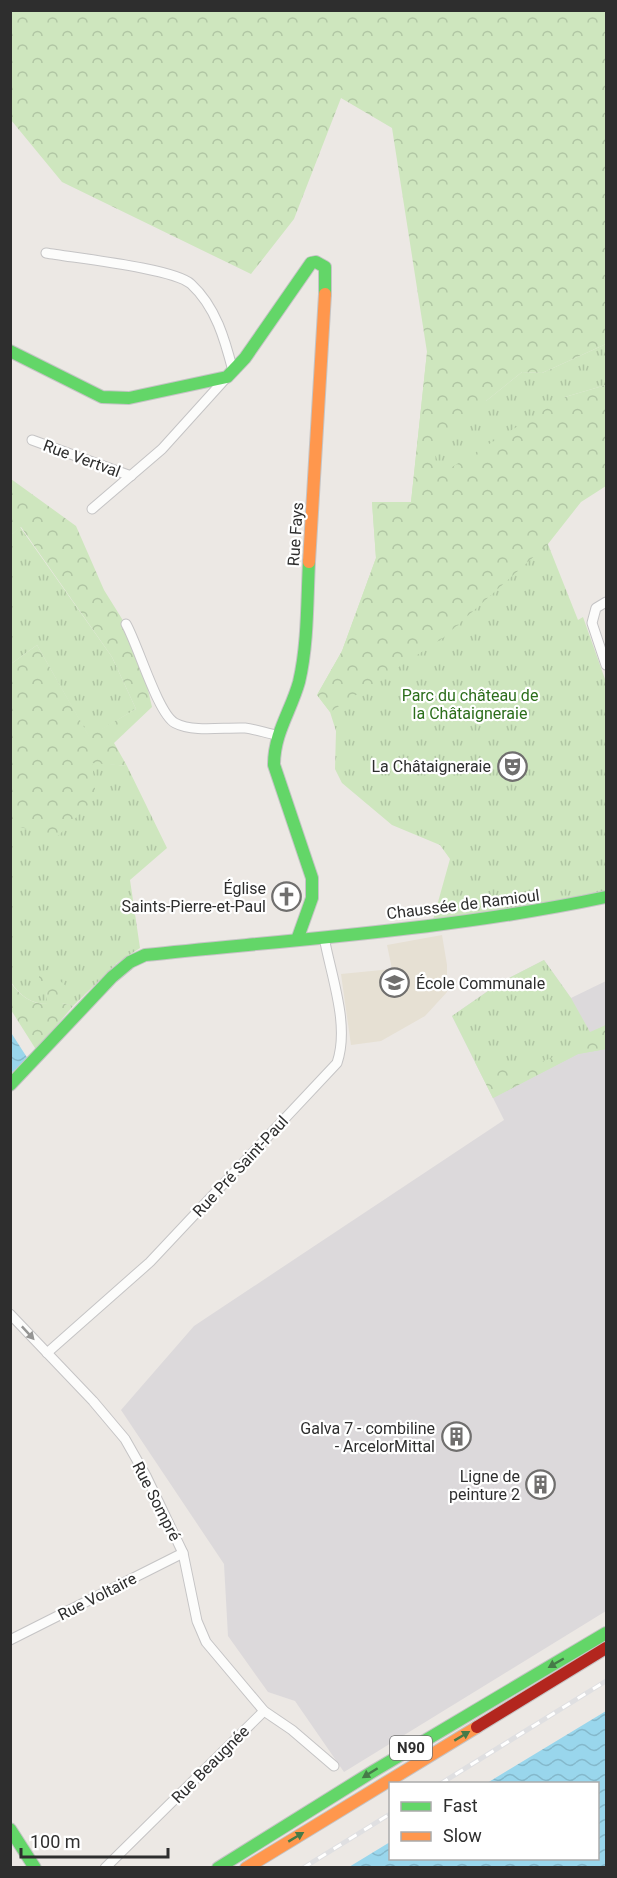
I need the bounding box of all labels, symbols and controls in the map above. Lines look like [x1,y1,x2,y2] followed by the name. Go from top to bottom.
[41,436,123,481] street label: Rue Vertval
[284,501,307,567] street label: Rue Fays
[402,686,538,723] park label: Parc du château de la Châtaigneraie
[496,750,528,782] theatre icon: La Châtaigneraie
[371,757,491,776] place label: La Châtaigneraie
[122,879,266,916] place label: Église Saints-Pierre-et-Paul
[271,881,303,913] church icon: Église Saints-Pierre-et-Paul
[385,886,541,923] street label: Chaussée de Ramioul
[379,967,411,999] school or university icon: École Communale
[416,974,545,993] place label: École Communale
[189,1112,292,1221] street label: Rue Pré Saint-Paul
[21,1325,34,1340] one-way arrow
[300,1419,435,1456] place label: Galva 7 - combiline - ArcelorMittal
[440,1421,472,1453] building icon: Galva 7 - combiline - ArcelorMittal
[128,1458,185,1544] street label: Rue Sompré
[449,1467,520,1504] place label: Ligne de peinture 2
[525,1469,557,1501] building icon: Ligne de peinture 2
[55,1569,140,1624] street label: Rue Voltaire
[548,1657,564,1668] one-way arrow
[168,1722,253,1807] street label: Rue Beaugnée
[454,1730,470,1741] one-way arrow
[390,1736,432,1760] road number: N90
[362,1767,378,1778] one-way arrow
[389,1782,599,1860] legend
[443,1795,478,1816] text: Fast
[21,1821,168,1859] scale bar
[443,1825,482,1846] text: Slow
[30,1831,81,1852] text: 100 m
[288,1832,304,1843] one-way arrow

